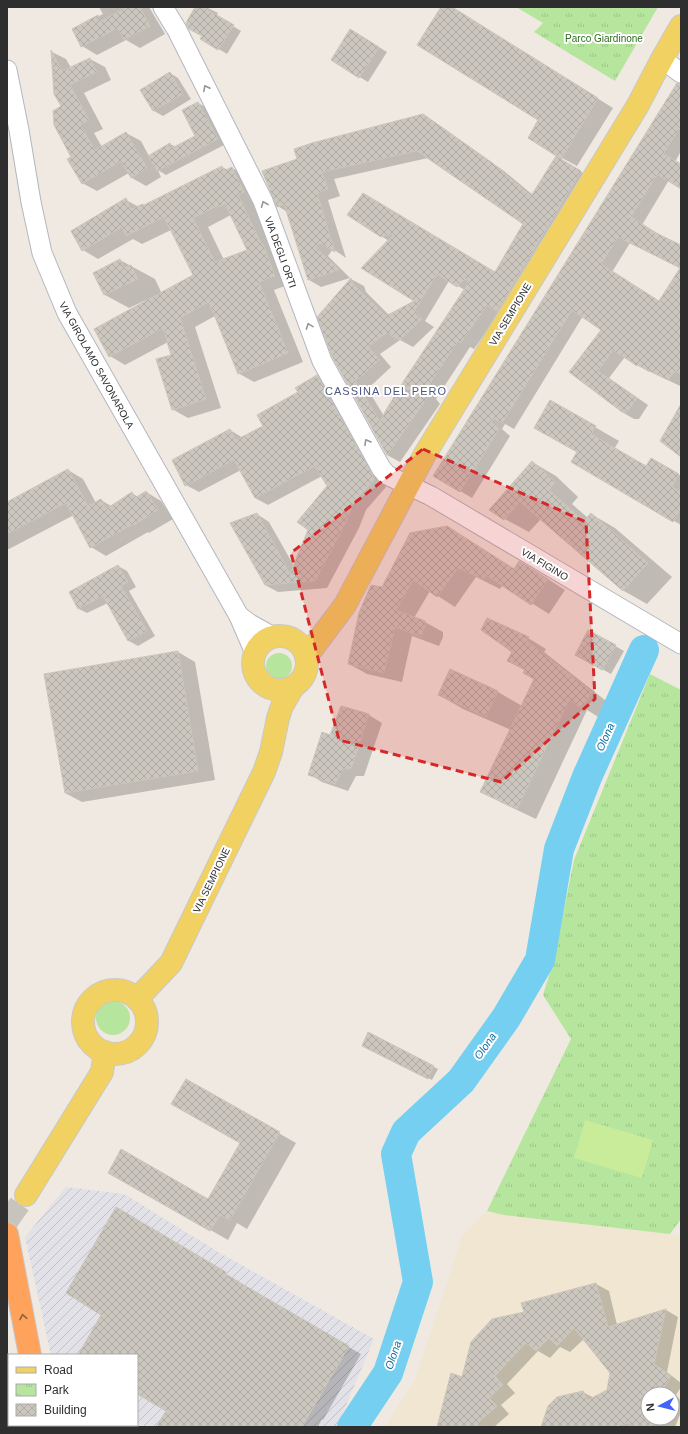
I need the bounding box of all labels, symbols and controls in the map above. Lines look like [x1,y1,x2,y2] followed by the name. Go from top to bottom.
[565,33,643,44] park label: Parco Giardinone
[203,85,211,92] one-way arrow
[261,201,269,209] one-way arrow
[263,215,298,289] street label: VIA DEGLI ORTI
[487,281,534,348] street label: VIA SEMPIONE
[57,300,136,431] street label: VIA GIROLAMO SAVONAROLA
[305,323,313,330] one-way arrow
[325,385,447,397] district label: CASSINA DEL PERO
[364,439,371,446] one-way arrow
[519,546,570,583] street label: VIA FIGINO
[594,721,616,753] water label: Olona
[191,846,232,915] street label: VIA SEMPIONE
[472,1031,498,1061] water label: Olona
[19,1314,28,1320] one-way arrow
[383,1339,403,1371] water label: Olona
[8,1354,138,1426] legend
[44,1363,73,1377] text: Road
[44,1383,70,1397] text: Park
[640,1386,680,1426] north arrow
[644,1402,657,1412] text: N
[44,1403,87,1417] text: Building

